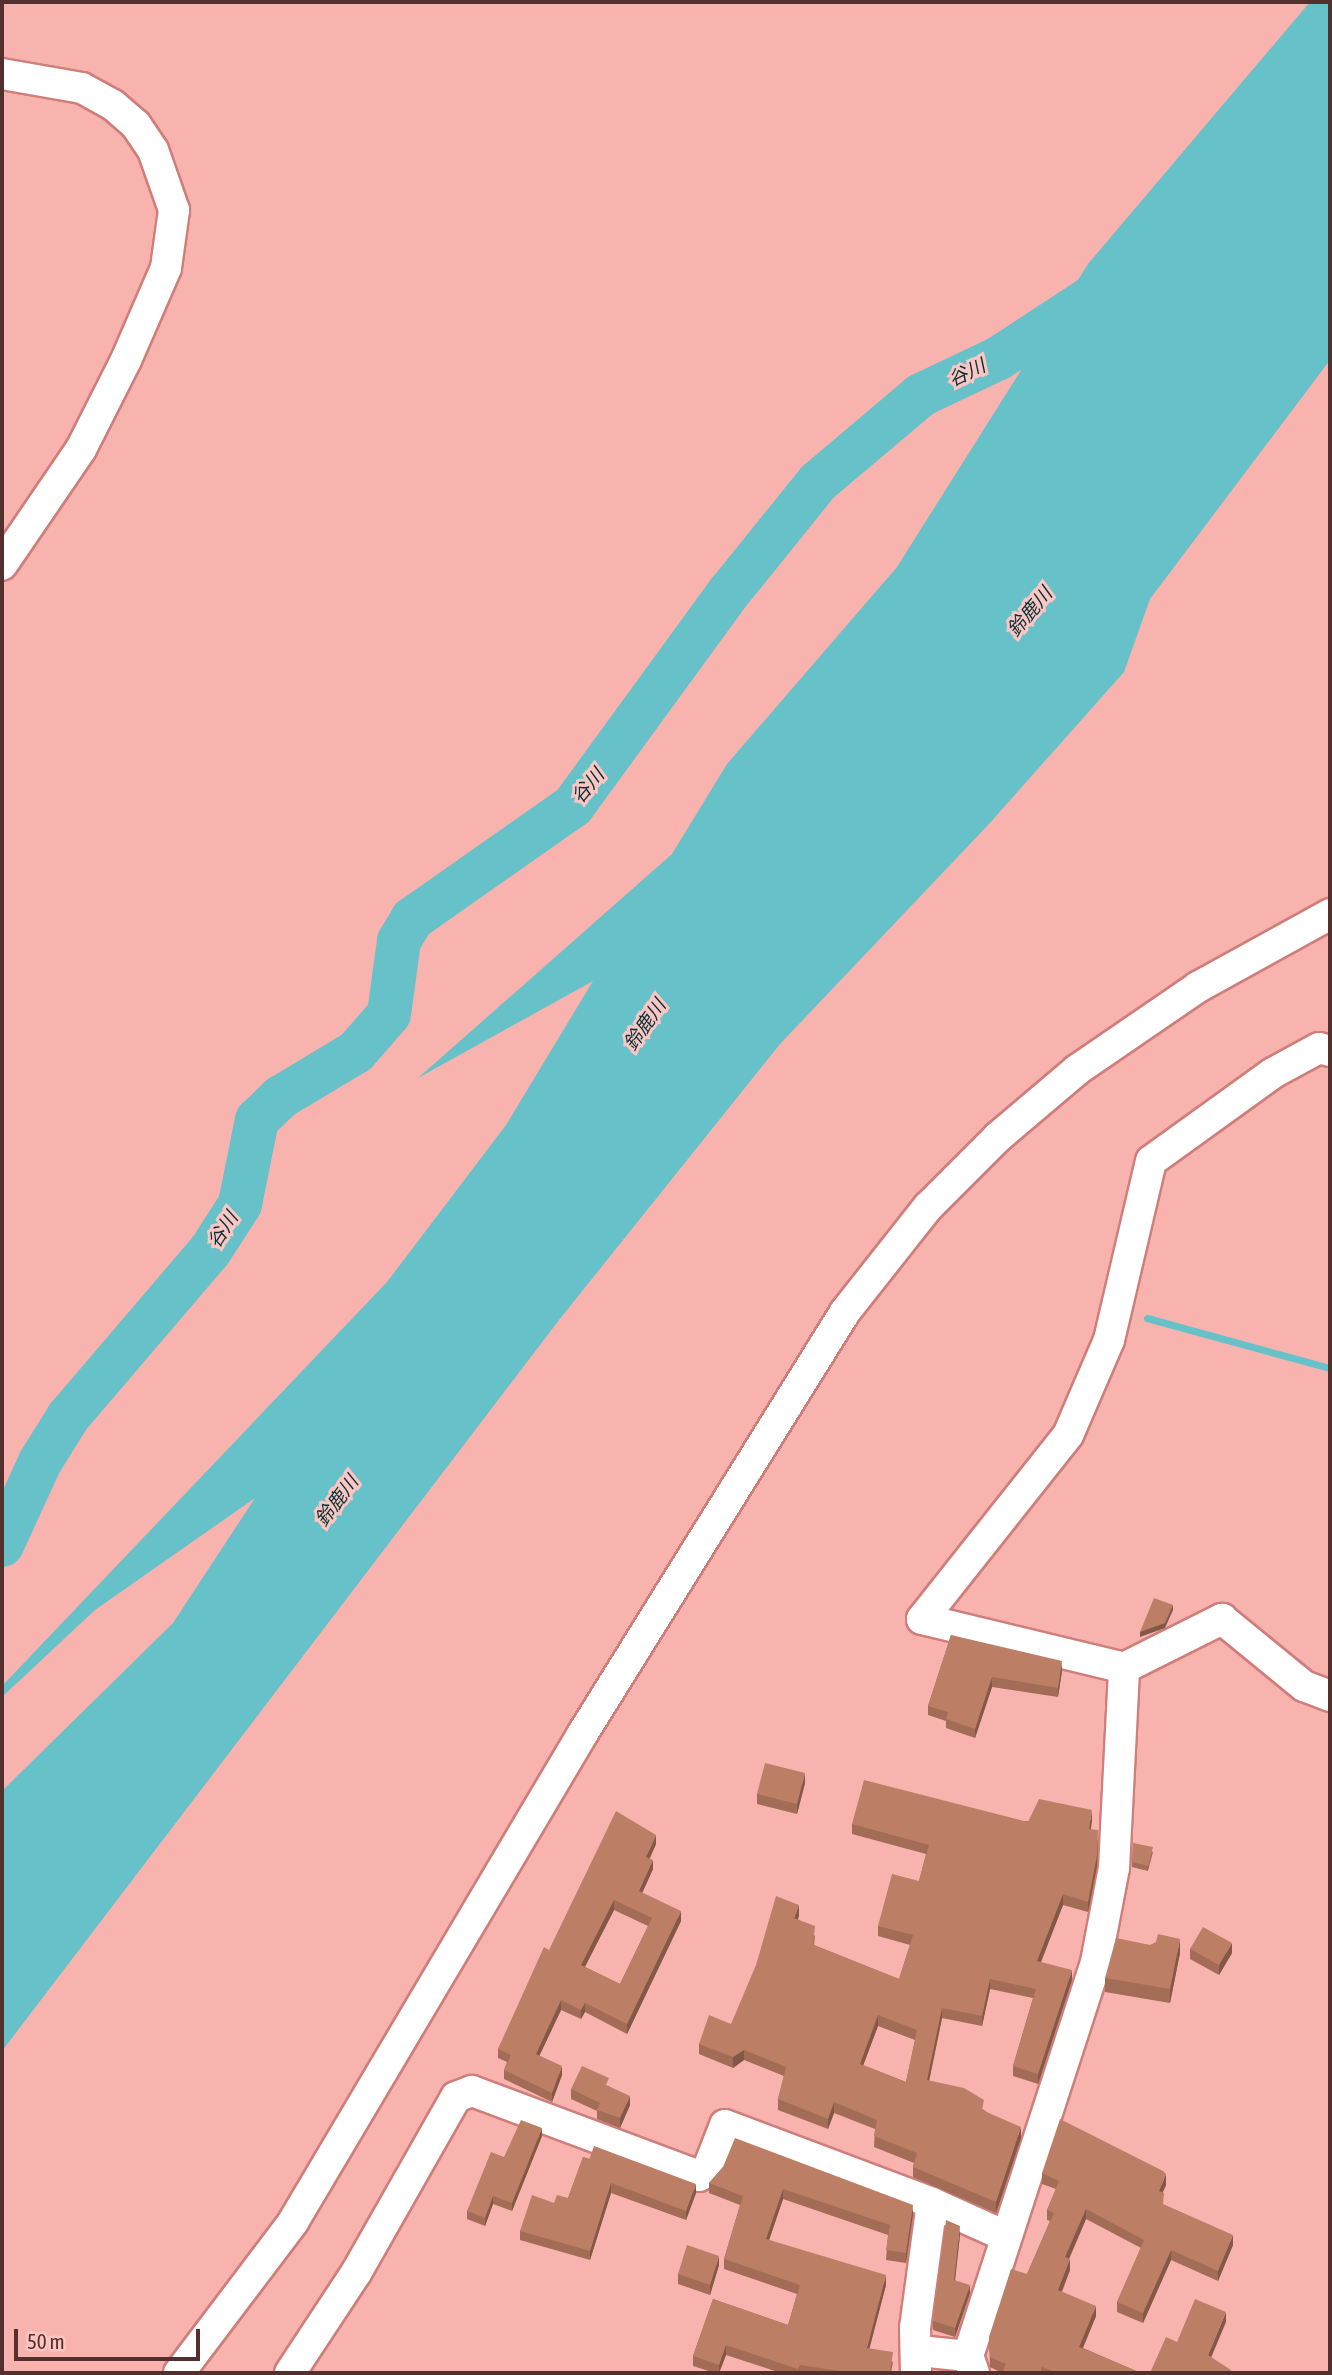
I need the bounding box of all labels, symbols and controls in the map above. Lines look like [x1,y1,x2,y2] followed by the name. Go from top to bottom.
[945,354,989,392] water label: 谷川
[1003,583,1057,641] water label: 鈴鹿川
[567,764,609,808] water label: 谷川
[619,995,671,1055] water label: 鈴鹿川
[203,1208,243,1252] water label: 谷川
[311,1471,363,1531] water label: 鈴鹿川
[18,2316,203,2360] scale bar
[27,2329,65,2353] text: 50 m

